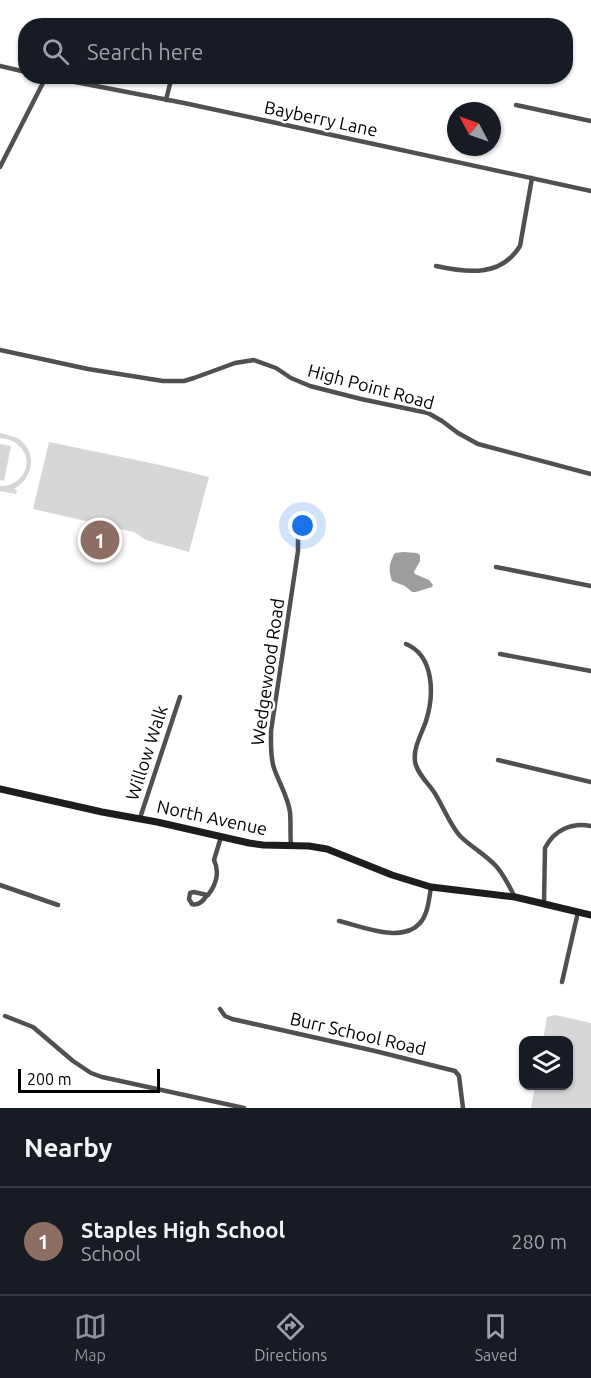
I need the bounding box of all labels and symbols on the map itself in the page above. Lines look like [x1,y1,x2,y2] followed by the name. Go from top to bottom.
[263,96,380,140] street label: Bayberry Lane
[447,102,501,156] north arrow
[306,360,437,413] street label: High Point Road
[288,511,317,540] your location
[80,518,120,562] pin: 1
[247,597,287,747] street label: Wedgewood Road
[121,703,171,803] street label: Willow Walk
[155,796,269,838] street label: North Avenue
[288,1008,428,1058] street label: Burr School Road
[18,1066,160,1094] scale bar

